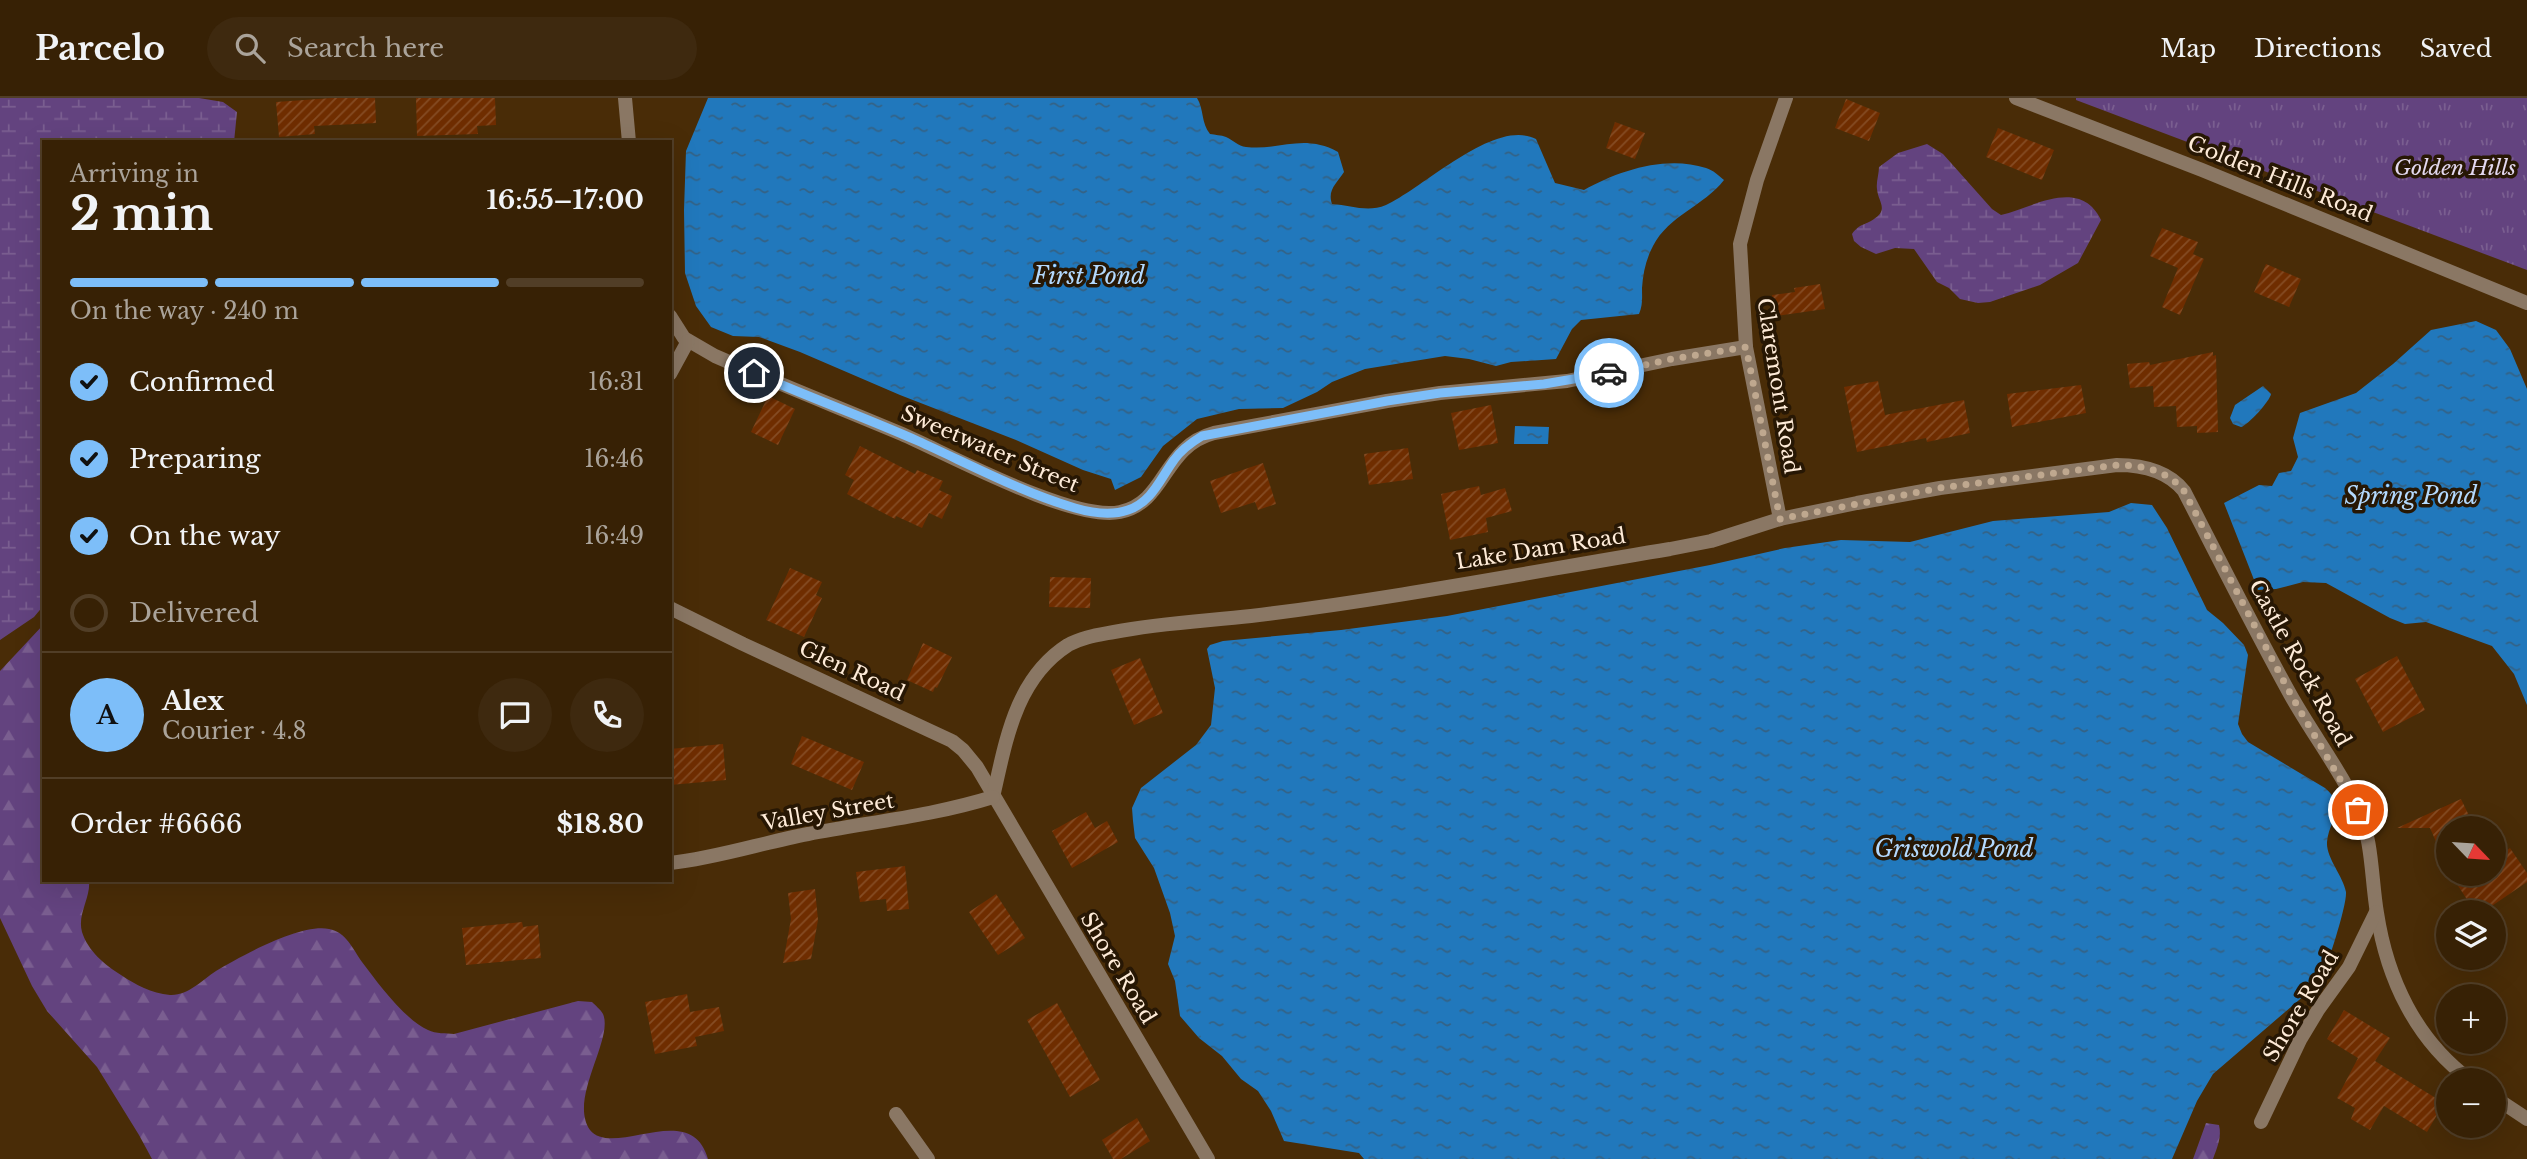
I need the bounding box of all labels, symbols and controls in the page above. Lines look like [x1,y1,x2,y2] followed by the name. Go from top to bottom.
[207,17,697,80] search box
[35,28,165,69] text: Parcelo
[231,29,269,67] icon: search
[287,32,444,64] text: Search here
[2160,34,2216,63] text: Map
[2254,34,2382,63] text: Directions
[2420,34,2492,63] text: Saved
[2184,130,2376,228] street label: Golden Hills Road
[2394,155,2516,181] park label: Golden Hills
[70,160,199,188] text: Arriving in
[486,184,644,216] text: 16:55–17:00
[70,185,213,242] text: 2 min
[1032,262,1145,290] water label: First Pond
[1751,296,1805,476] street label: Claremont Road
[70,297,299,325] text: On the way · 240 m
[1574,338,1644,408] courier
[724,343,784,403] pin
[735,354,773,392] icon: home
[1590,354,1628,392] icon: car
[70,363,108,401] icon: check
[129,366,274,398] text: Confirmed
[588,368,644,396] text: 16:31
[897,400,1083,498] street label: Sweetwater Street
[70,440,108,478] icon: check
[129,443,261,475] text: Preparing
[584,445,644,473] text: 16:46
[2344,482,2478,510] water label: Spring Pond
[70,517,108,555] icon: check
[129,520,281,552] text: On the way
[584,522,644,550] text: 16:49
[1454,523,1628,575] street label: Lake Dam Road
[2243,575,2357,751] street label: Castle Rock Road
[129,597,259,629] text: Delivered
[795,635,909,707] street label: Glen Road
[478,678,552,752] button: chat
[570,678,644,752] button: phone
[162,685,224,717] text: Alex
[96,699,118,731] text: A
[162,717,307,745] text: Courier · 4.8
[2328,780,2388,840] pin
[759,788,896,837] street label: Valley Street
[2339,791,2377,829] icon: bag
[70,808,243,840] text: Order #6666
[557,808,644,840] text: $18.80
[2436,816,2506,886] north arrow
[2436,816,2506,1138] map controls
[1874,835,2034,863] water label: Griswold Pond
[2436,900,2506,970] button: layers
[1075,908,1161,1028] street label: Shore Road
[2258,946,2344,1066] street label: Shore Road
[2436,984,2506,1054] button: +
[2436,1068,2506,1138] button: −

